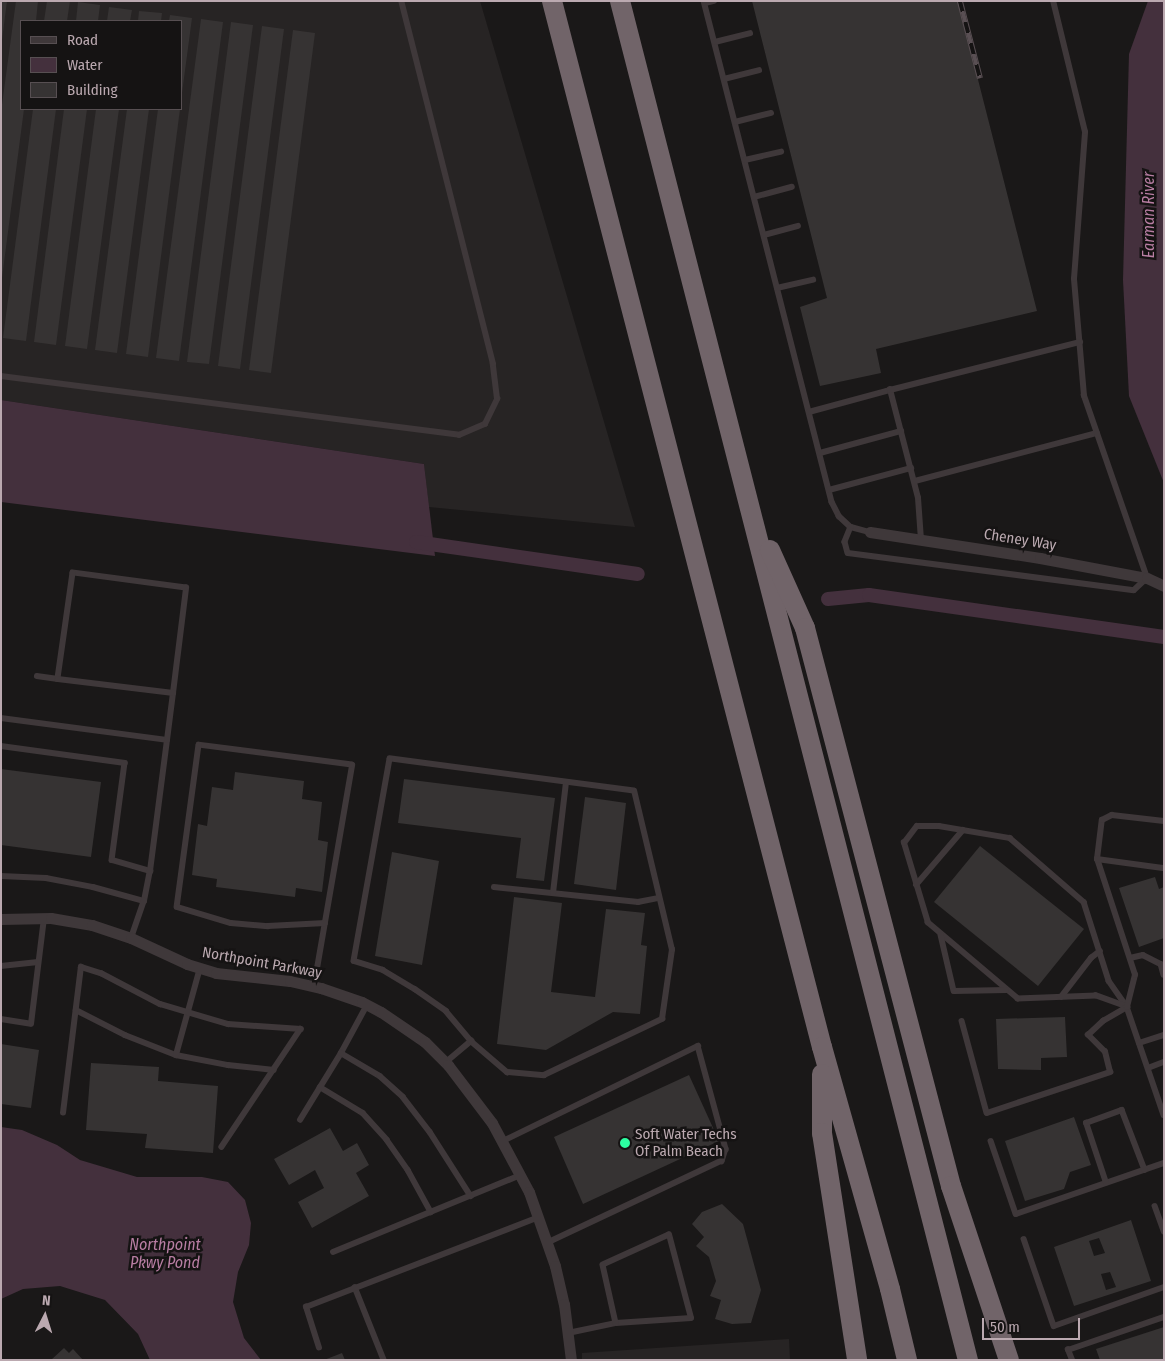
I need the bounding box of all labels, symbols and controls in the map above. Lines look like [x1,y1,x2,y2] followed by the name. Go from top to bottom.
[20,20,182,110] legend
[67,31,98,49] text: Road
[67,56,102,74] text: Water
[67,81,118,99] text: Building
[1139,172,1159,258] water label: Earman River
[983,525,1057,555] street label: Cheney Way
[201,944,323,982] street label: Northpoint Parkway
[635,1125,737,1160] place label: Soft Water Techs Of Palm Beach
[619,1137,631,1149] marker: Soft Water Techs Of Palm Beach
[129,1235,201,1273] water label: Northpoint Pkwy Pond
[20,1291,70,1341] north arrow
[41,1292,51,1309] text: N
[985,1308,1082,1340] scale bar
[990,1318,1020,1336] text: 50 m

